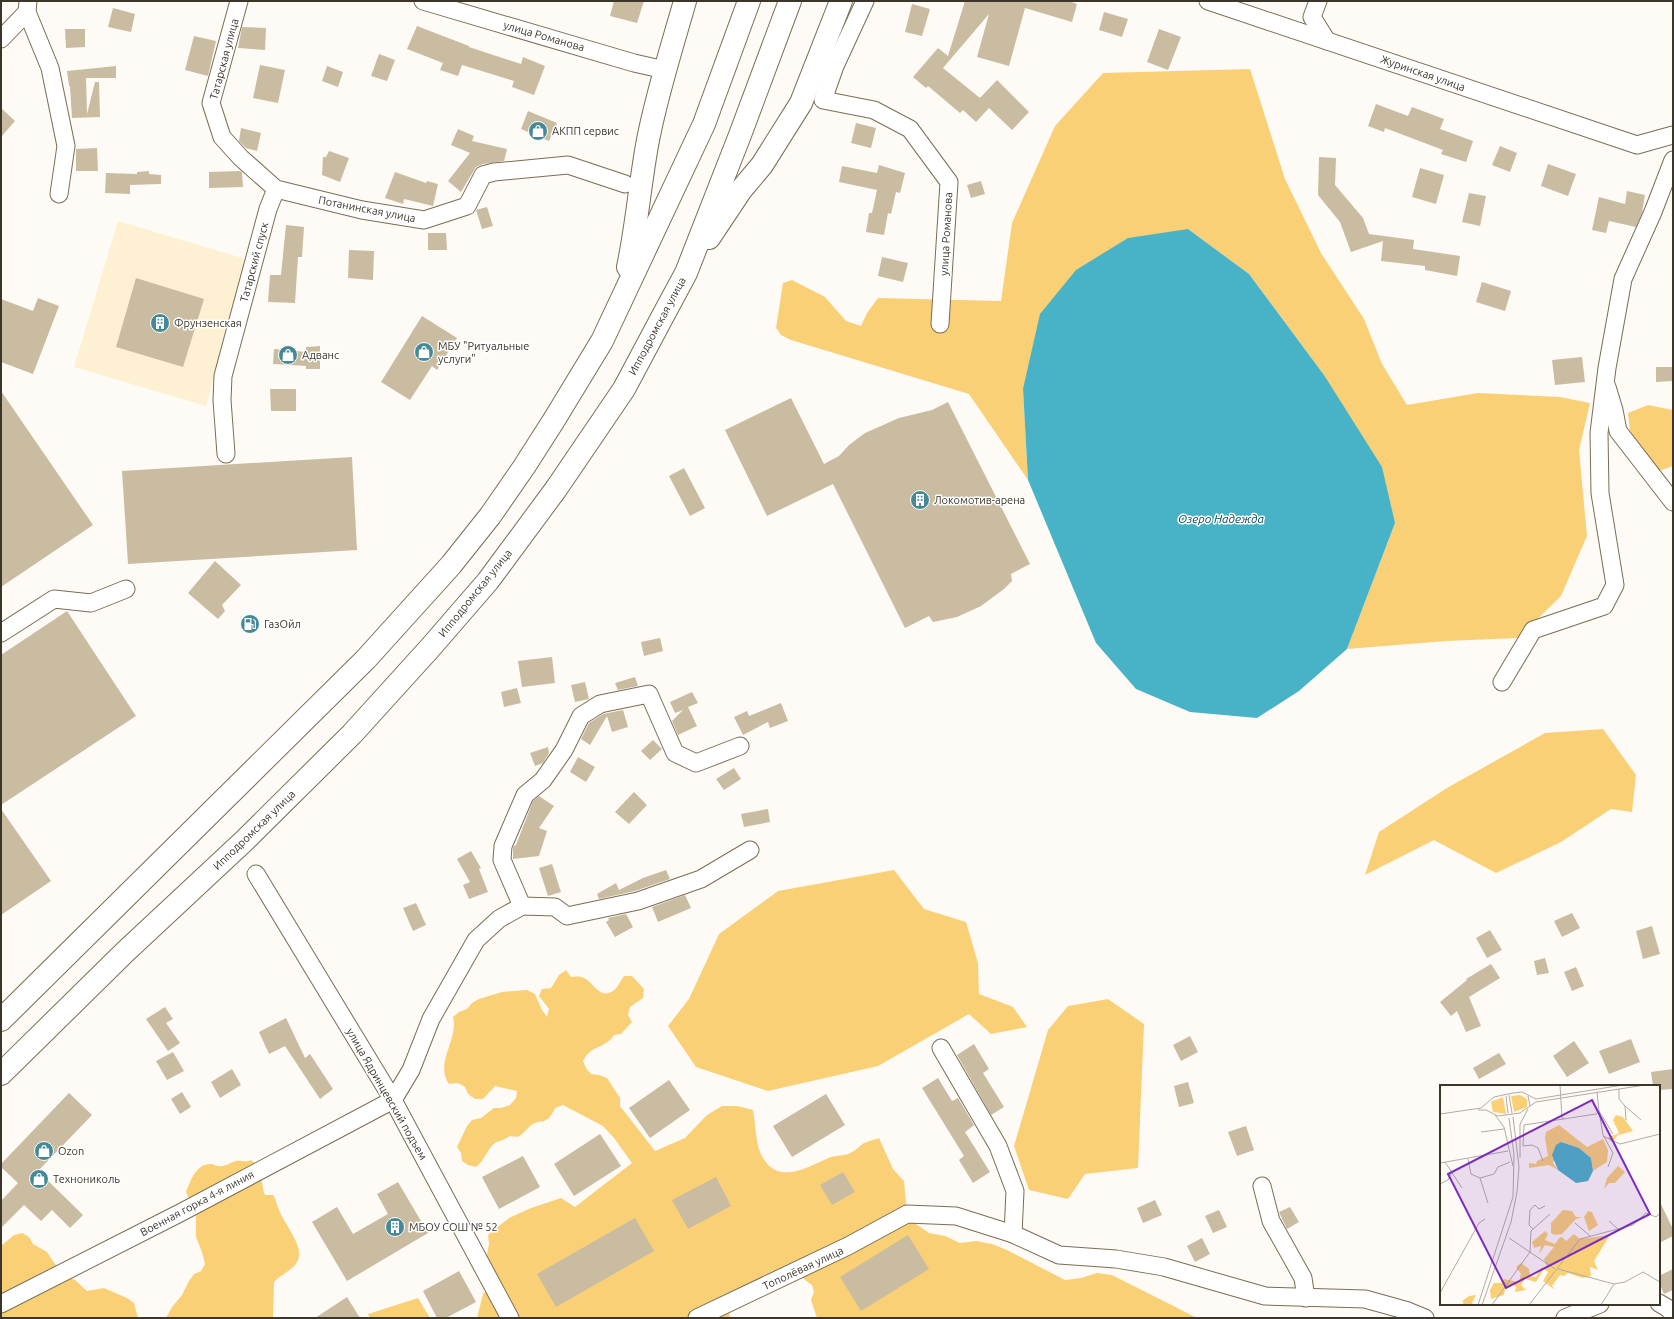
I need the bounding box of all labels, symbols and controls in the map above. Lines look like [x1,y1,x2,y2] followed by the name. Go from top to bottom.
[207,17,241,101] street label: Татарская улица
[502,19,586,53] street label: улица Романова
[1379,53,1467,93] street label: Журинская улица
[527,120,549,142] shop icon: АКПП сервис
[552,125,619,137] place label: АКПП сервис
[938,192,954,276] street label: улица Романова
[317,194,417,224] street label: Потанинская улица
[238,220,271,303] street label: Татарский спуск
[626,275,688,377] street label: Ипподромская улица
[149,312,171,334] building icon: Фрунзенская
[174,317,242,329] place label: Фрунзенская
[438,340,529,365] place label: МБУ "Ритуальные услуги"
[413,341,435,363] shop icon: МБУ "Ритуальные услуги"
[277,344,299,366] shop icon: Адванс
[302,349,339,361] place label: Адванс
[909,489,931,511] building icon: Локомотив-арена
[934,494,1025,506] place label: Локомотив-арена
[1178,512,1264,525] water label: Озеро Надежда
[436,547,514,639] street label: Ипподромская улица
[239,613,261,635] fuel station icon: ГазОйл
[264,618,301,630] place label: ГазОйл
[211,788,297,872] street label: Ипподромская улица
[344,1026,430,1162] street label: улица Ядринцевский подъем
[1440,1085,1660,1305] inset map
[33,1140,55,1162] shop icon: Ozon
[58,1145,84,1157] place label: Ozon
[28,1168,50,1190] shop icon: Технониколь
[138,1168,256,1238] street label: Военная горка 4-я линия
[53,1173,120,1185] place label: Технониколь
[384,1216,406,1238] building icon: МБОУ СОШ № 52
[409,1221,498,1233] place label: МБОУ СОШ № 52
[761,1244,845,1292] street label: Тополёвая улица

